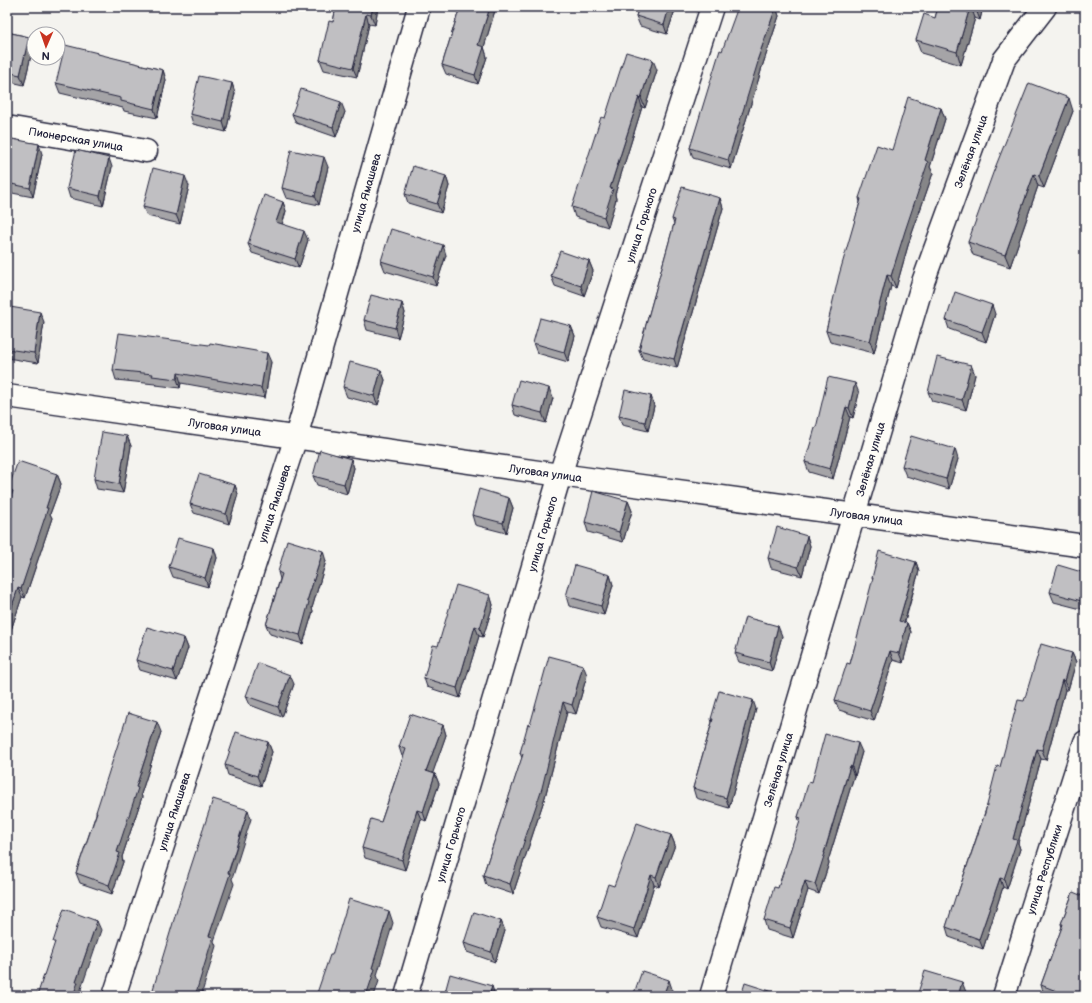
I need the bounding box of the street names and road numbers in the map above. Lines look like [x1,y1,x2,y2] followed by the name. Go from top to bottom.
[952,112,991,190] street label: Зелёная улица
[28,125,125,154] street label: Пионерская улица
[349,151,384,234] street label: улица Ямашева
[623,186,660,264] street label: улица Горького
[186,416,263,439] street label: Луговая улица
[854,420,888,498] street label: Зелёная улица
[256,462,294,545] street label: улица Ямашева
[507,462,583,485] street label: Луговая улица
[526,494,560,573] street label: улица Горького
[828,505,904,528] street label: Луговая улица
[761,731,796,809] street label: Зелёная улица
[156,770,194,853] street label: улица Ямашева
[434,805,469,884] street label: улица Горького
[1024,823,1065,916] street label: улица Республики

